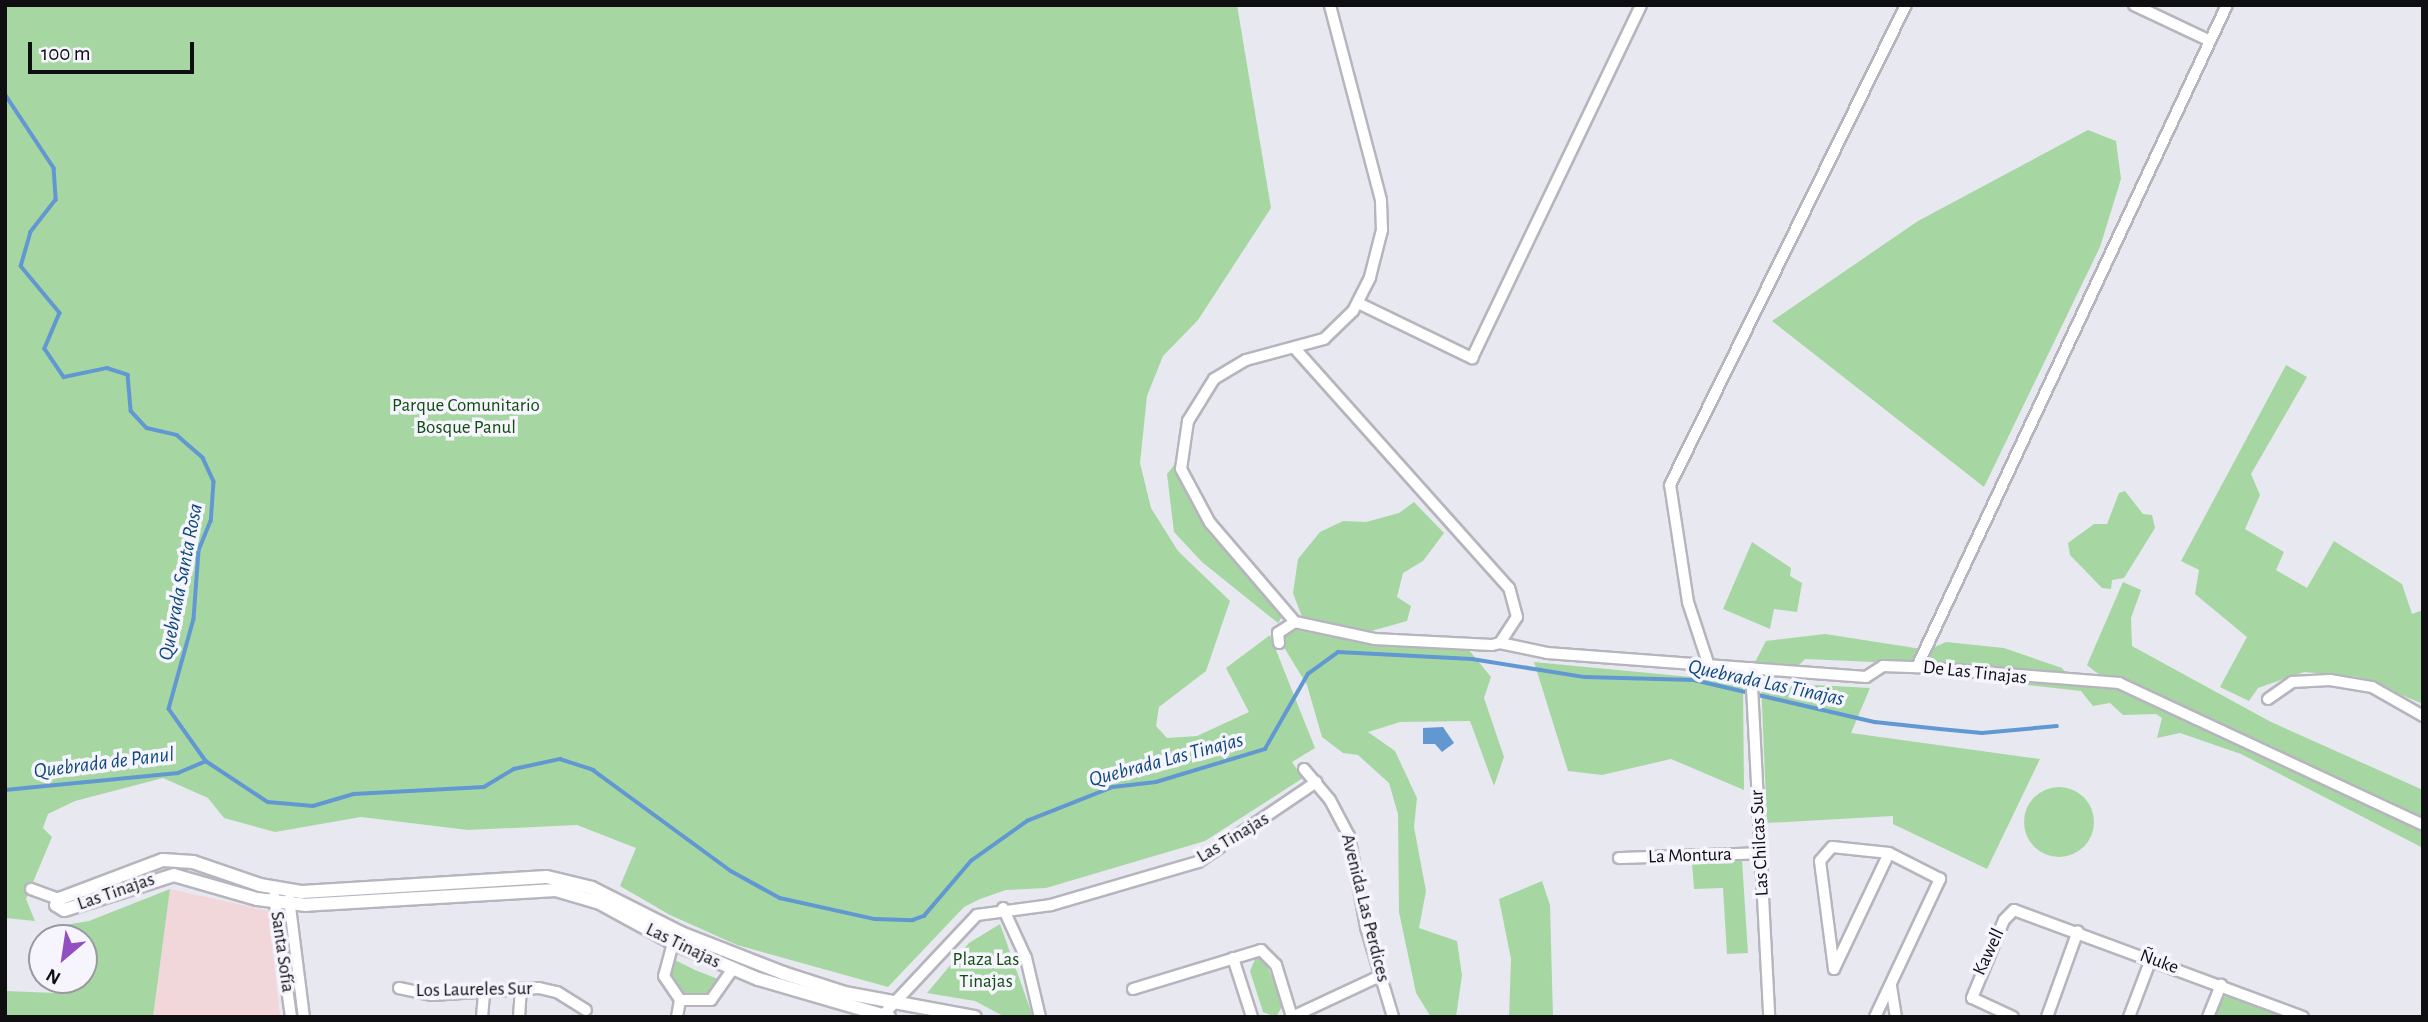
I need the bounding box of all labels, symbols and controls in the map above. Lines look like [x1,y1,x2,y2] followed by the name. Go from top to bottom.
[32,28,198,72] scale bar
[41,43,91,64] text: 100 m
[392,395,540,439] park label: Parque Comunitario Bosque Panul
[153,501,209,663] water label: Quebrada Santa Rosa
[1686,654,1846,712] water label: Quebrada Las Tinajas
[1922,656,2028,690] street label: De Las Tinajas
[1086,727,1246,793] water label: Quebrada Las Tinajas
[32,742,176,784] water label: Quebrada de Panul
[1746,789,1774,897] street label: Las Chilcas Sur
[1193,808,1273,868] street label: Las Tinajas
[1336,832,1394,984] street label: Avenida Las Perdices
[1648,843,1732,869] street label: La Montura
[74,868,158,916] street label: Las Tinajas
[265,910,299,994] street label: Santa Sofía
[642,918,724,974] street label: Las Tinajas
[28,924,98,994] north arrow
[1968,925,2010,979] street label: Kawell
[2136,945,2182,979] street label: Ñuke
[953,949,1019,993] park label: Plaza Las Tinajas
[43,965,64,988] text: N
[416,978,532,1002] street label: Los Laureles Sur

